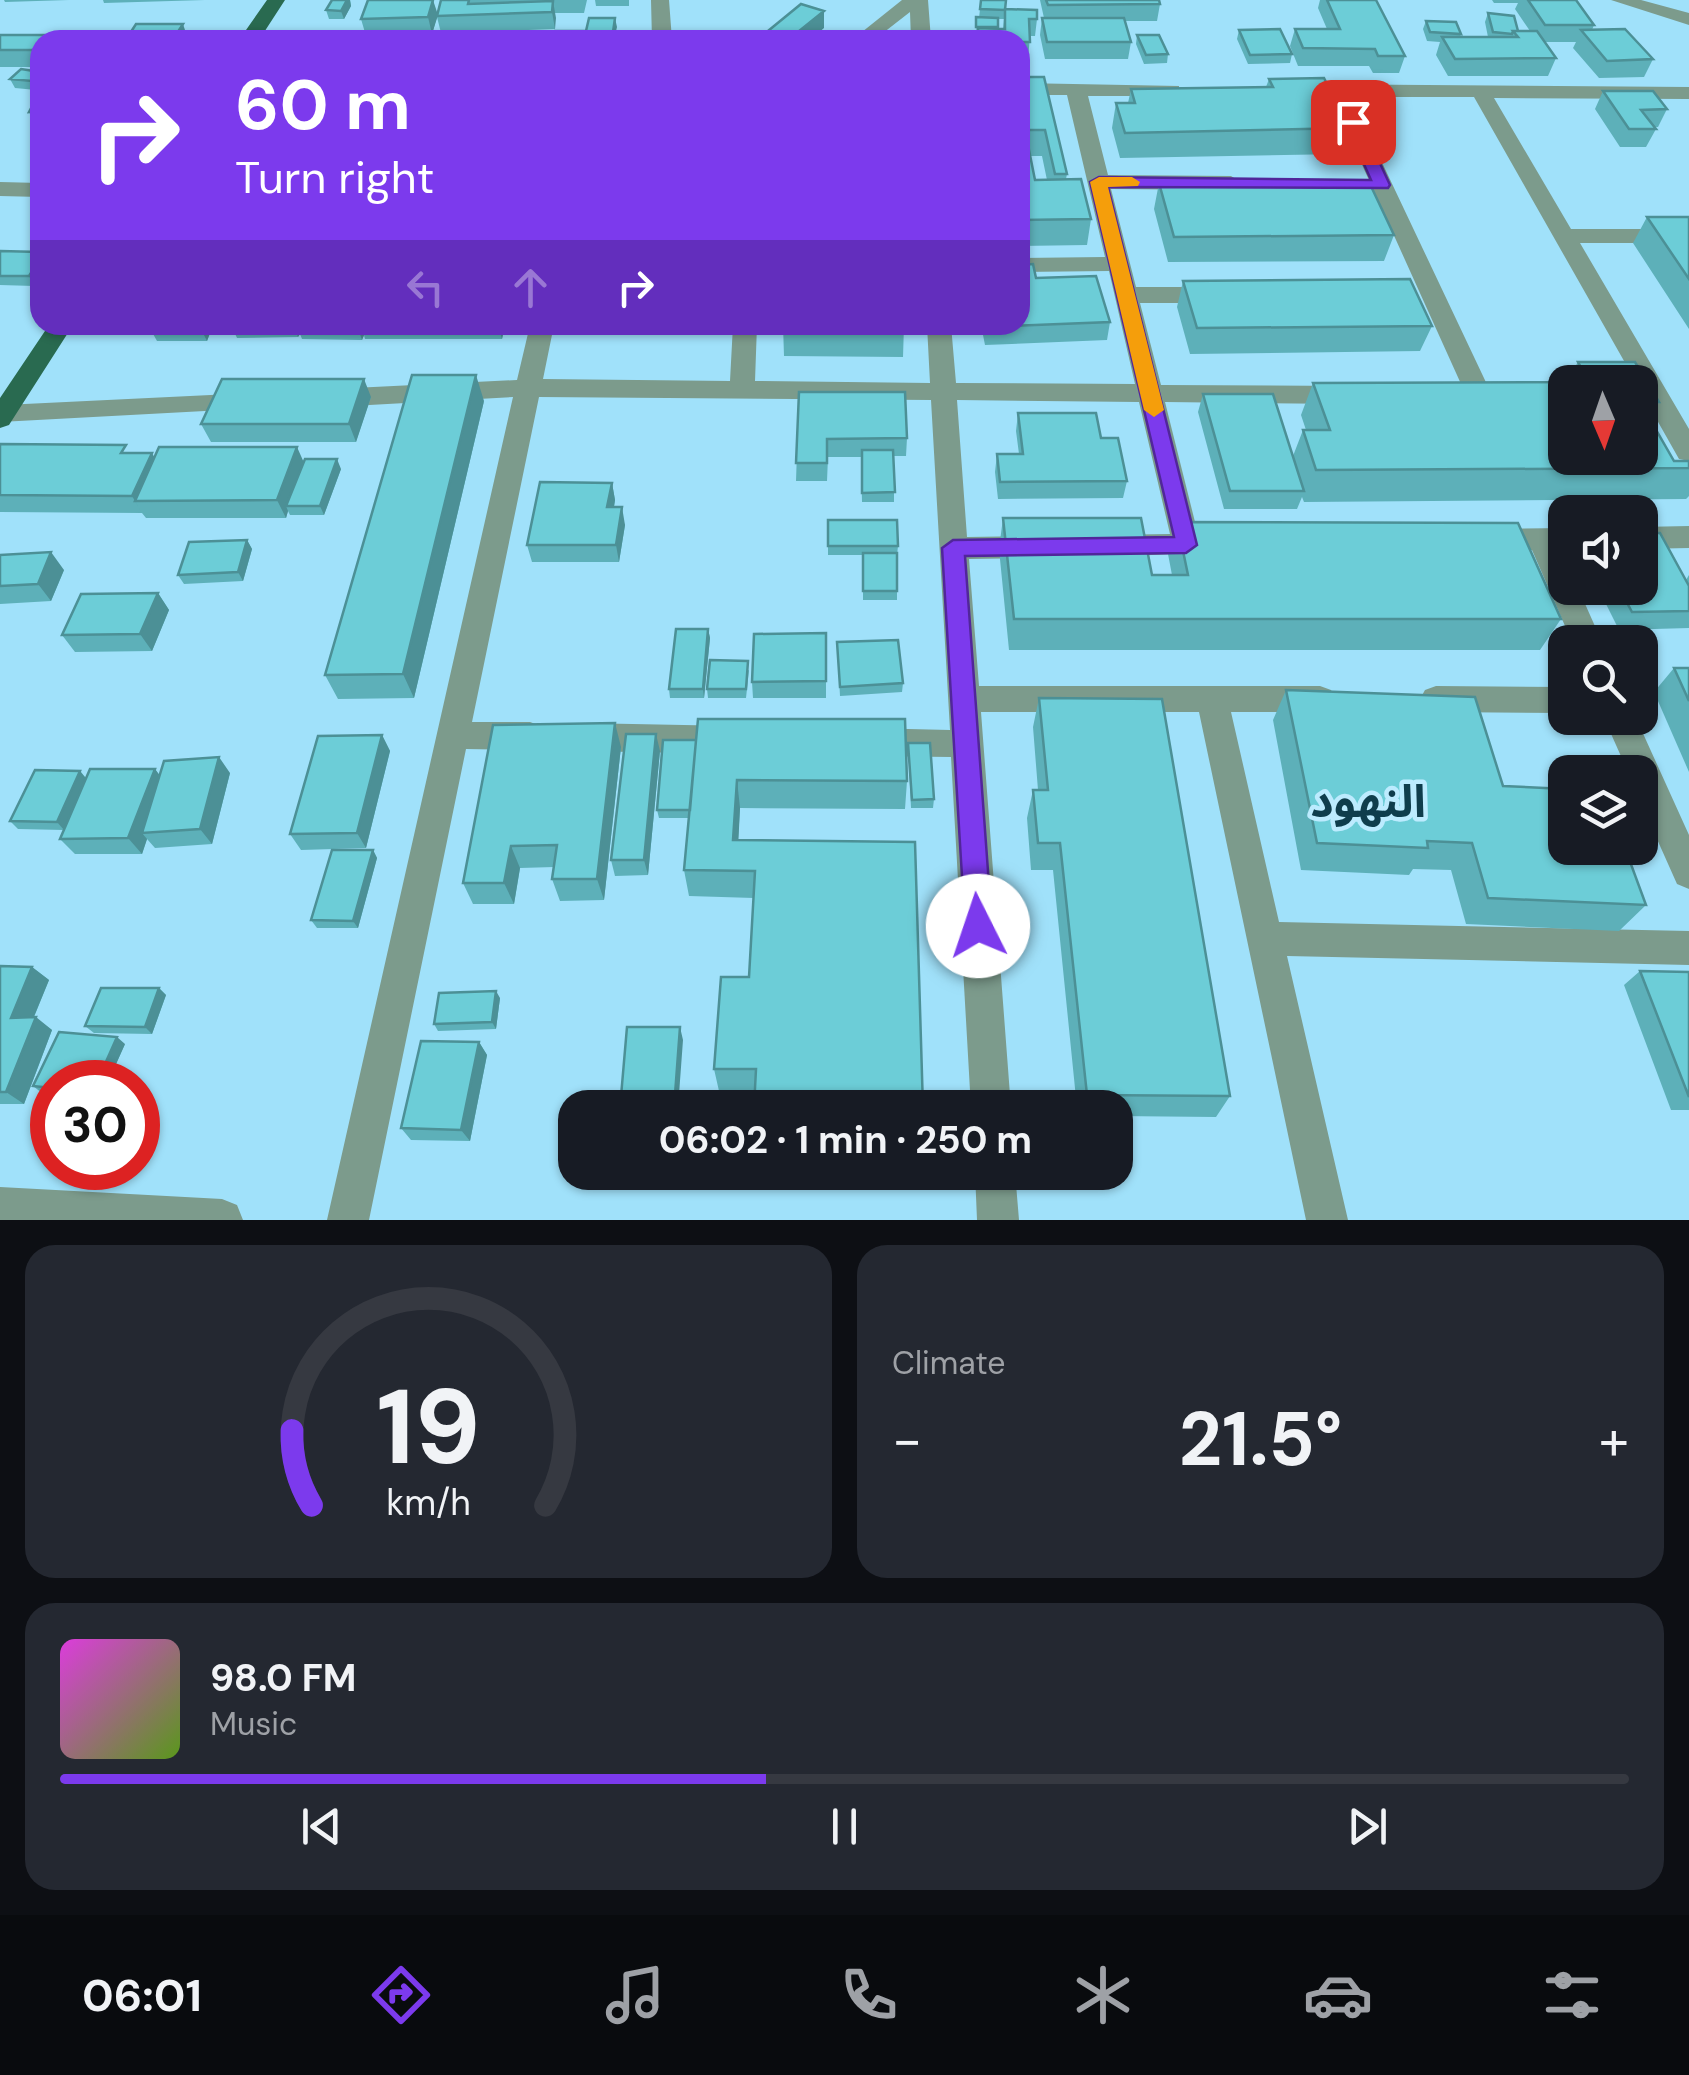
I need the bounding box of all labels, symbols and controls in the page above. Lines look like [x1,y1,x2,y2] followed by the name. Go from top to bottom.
[235,60,411,151] text: 60 m
[70,70,200,200] icon: right
[1311,80,1396,165] pin
[1326,95,1381,150] icon: arrive
[235,148,434,207] text: Turn right
[398,260,453,315] icon: left
[503,260,558,315] icon: ahead
[608,260,663,315] icon: right
[1548,365,1658,475] north arrow
[1548,365,1658,865] map controls
[1548,495,1658,605] button: sound
[1548,625,1658,735] button: search
[1548,755,1658,865] button: layers
[1310,772,1426,831] district label: النهود
[926,874,1030,978] position arrow
[30,1060,160,1190] speed limit sign: 30
[659,1115,1032,1165] text: 06:02 · 1 min · 250 m
[892,1342,1006,1384] text: Climate
[377,1360,480,1495] text: 19
[1179,1391,1342,1488] text: 21.5°
[892,1404,922,1476] text: −
[1599,1404,1629,1476] text: +
[386,1480,471,1526] text: km/h
[210,1653,356,1703] text: 98.0 FM
[210,1703,297,1745] text: Music
[294,1799,349,1854] icon: previous
[817,1799,872,1854] icon: pause
[1340,1799,1395,1854] icon: next
[366,1960,436,2030] icon: directions
[600,1960,670,2030] icon: music
[834,1960,904,2030] icon: phone
[1068,1960,1138,2030] icon: climate
[1303,1960,1373,2030] icon: car
[1537,1960,1607,2030] icon: filters
[82,1966,202,2025] text: 06:01

